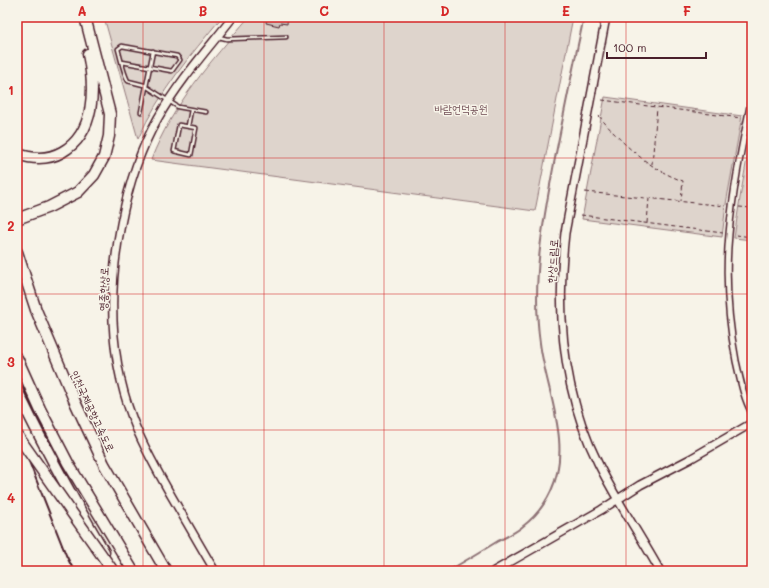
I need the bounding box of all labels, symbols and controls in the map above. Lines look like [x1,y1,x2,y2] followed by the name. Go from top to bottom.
[77,2,87,19] text: A
[199,2,208,19] text: B
[319,2,329,19] text: C
[440,2,450,19] text: D
[562,2,570,19] text: E
[683,2,691,19] text: F
[607,34,706,60] scale bar
[613,39,647,55] text: 100 m
[8,81,14,98] text: 1
[434,101,488,116] park label: 바람언덕공원
[7,217,15,234] text: 2
[543,238,561,284] street label: 한상드림로
[95,266,111,311] street label: 영종한상로
[7,353,15,370] text: 3
[67,368,119,454] street label: 인천국제공항고속도로
[7,489,15,506] text: 4

